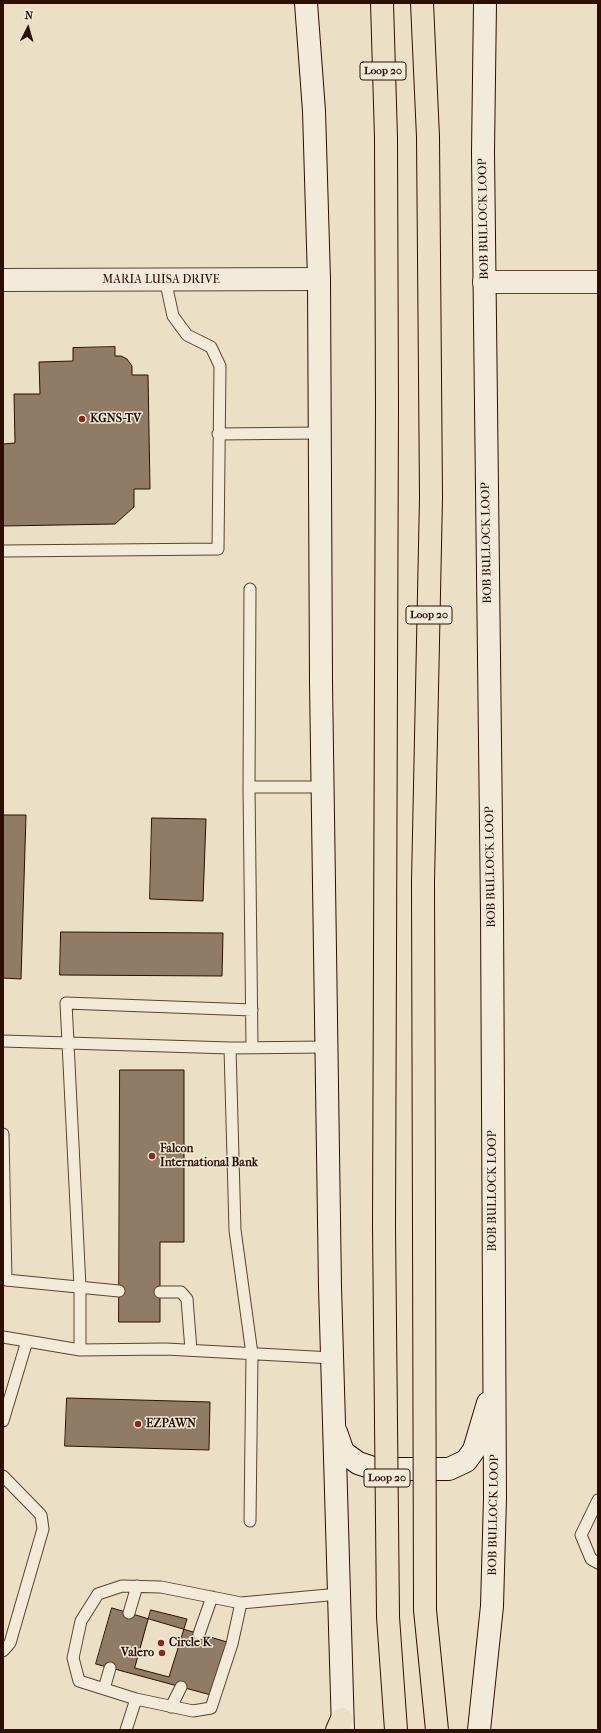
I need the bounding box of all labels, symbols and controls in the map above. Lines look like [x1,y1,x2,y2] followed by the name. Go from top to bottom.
[8,8,48,48] north arrow
[24,9,34,22] text: N
[360,62,406,80] road number: Loop 20
[476,158,492,280] street label: BOB BULLOCK LOOP
[102,273,220,287] street label: MARIA LUISA DRIVE
[90,412,141,426] place label: KGNS-TV
[77,414,87,424] marker: KGNS-TV
[479,482,495,604] street label: BOB BULLOCK LOOP
[406,606,452,624] road number: Loop 20
[483,806,499,928] street label: BOB BULLOCK LOOP
[486,1130,500,1252] street label: BOB BULLOCK LOOP
[160,1142,258,1170] place label: Falcon International Bank
[147,1151,157,1161] marker: Falcon International Bank
[146,1417,196,1431] place label: EZPAWN
[133,1419,143,1429] marker: EZPAWN
[486,1454,502,1576] street label: BOB BULLOCK LOOP
[364,1469,410,1487] road number: Loop 20
[169,1636,211,1650] place label: Circle K
[156,1638,166,1648] marker: Circle K
[121,1646,154,1660] place label: Valero
[157,1648,167,1658] marker: Valero

